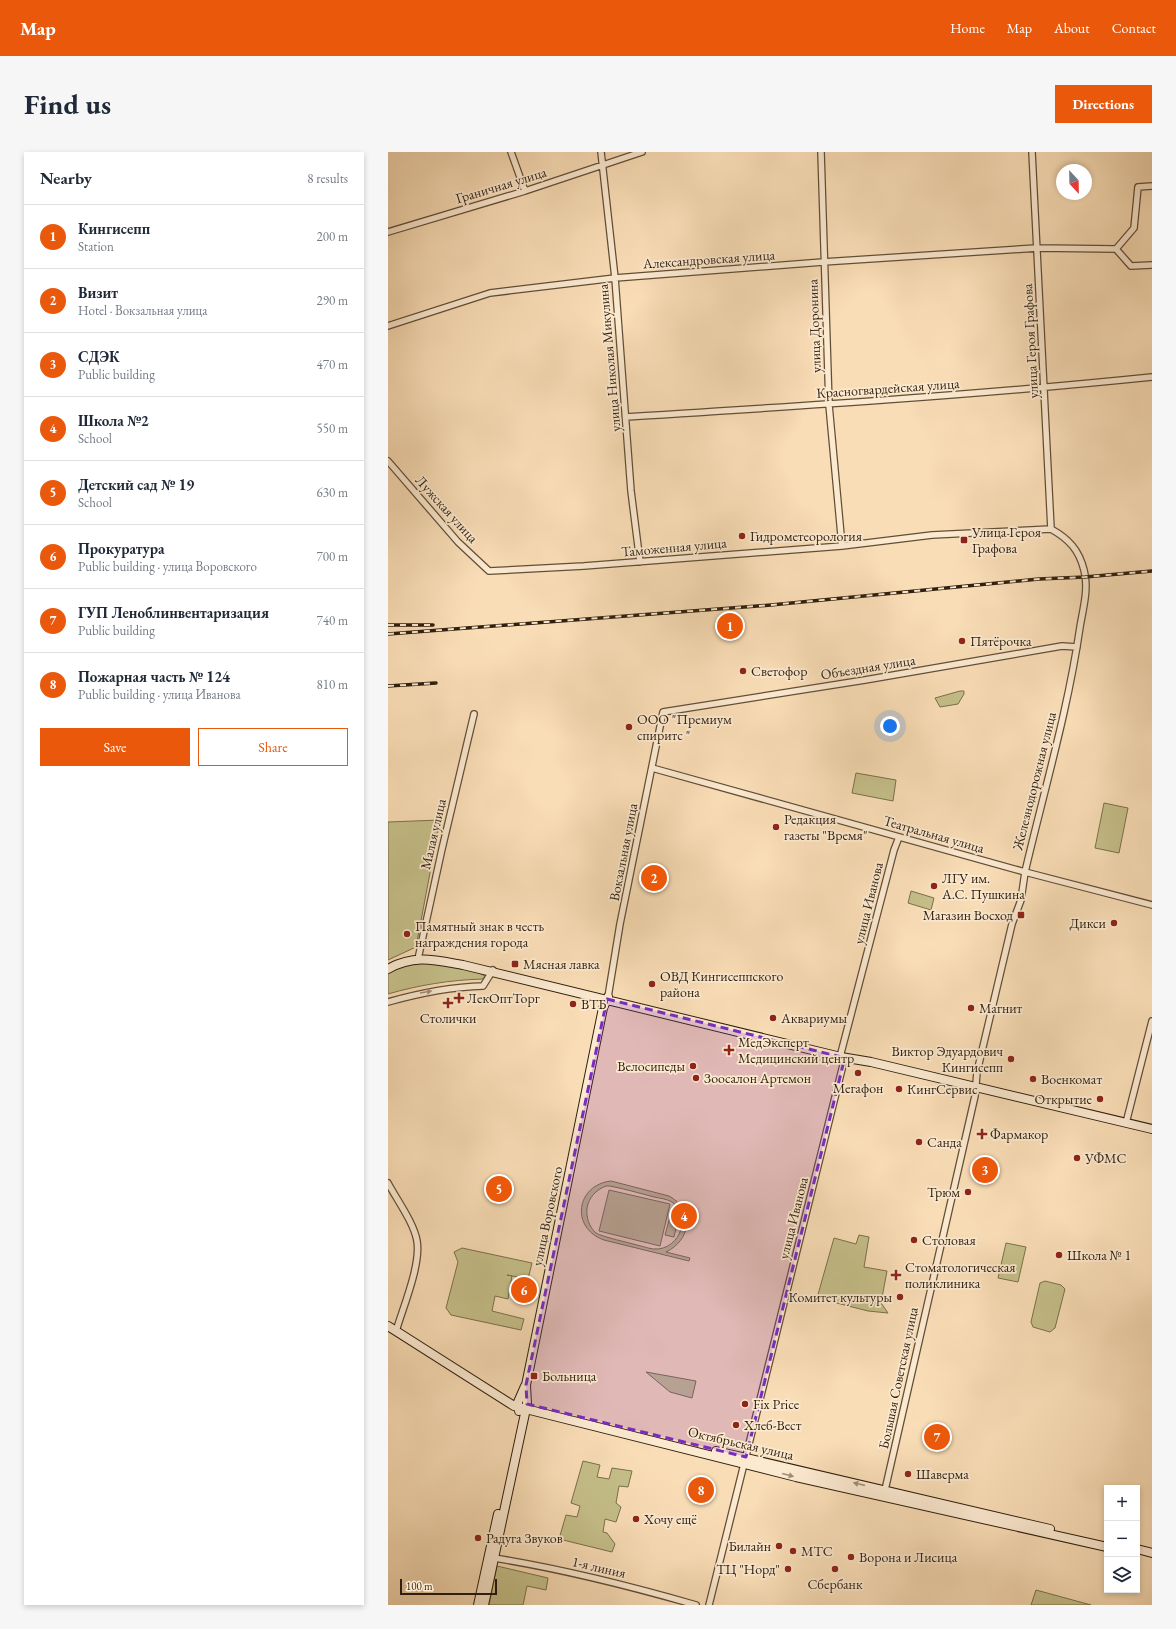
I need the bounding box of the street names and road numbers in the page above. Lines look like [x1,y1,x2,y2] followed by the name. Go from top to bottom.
[453,163,549,207] street label: Граничная улица
[641,245,776,273] street label: Александровская улица
[803,278,825,373] street label: улица Доронина
[594,283,624,433] street label: улица Николая Микулина
[1018,283,1042,399] street label: улица Героя Графова
[816,374,961,402] street label: Красногвардейская улица
[412,471,482,547] street label: Лужская улица
[621,533,728,561] street label: Таможенная улица
[819,651,917,683] street label: Объездная улица
[1008,710,1060,853] street label: Железнодорожная улица
[416,797,450,871] street label: Малая улица
[605,801,641,903] street label: Вокзальная улица
[881,811,987,857] street label: Театральная улица
[849,860,887,946] street label: улица Иванова
[528,1164,566,1268] street label: улица Воровского
[774,1175,812,1261] street label: улица Иванова
[874,1305,922,1451] street label: Большая Советская улица
[686,1422,796,1464] street label: Октябрьская улица
[570,1552,628,1582] street label: 1-я линия

